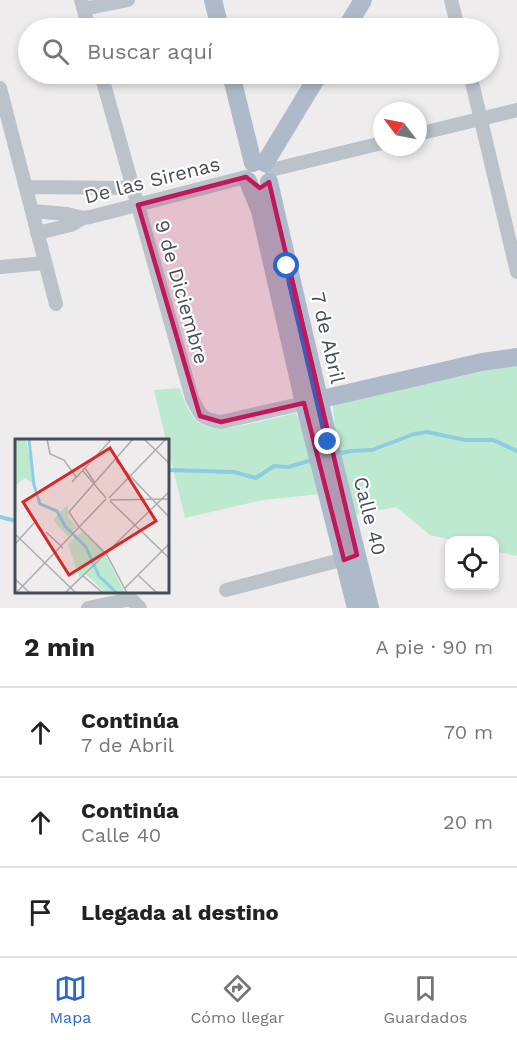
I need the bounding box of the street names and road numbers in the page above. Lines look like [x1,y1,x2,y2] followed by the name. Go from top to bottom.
[82,152,222,208] street label: De las Sirenas
[150,217,214,367] street label: 9 de Diciembre
[306,290,350,386] street label: 7 de Abril
[349,474,391,558] street label: Calle 40

